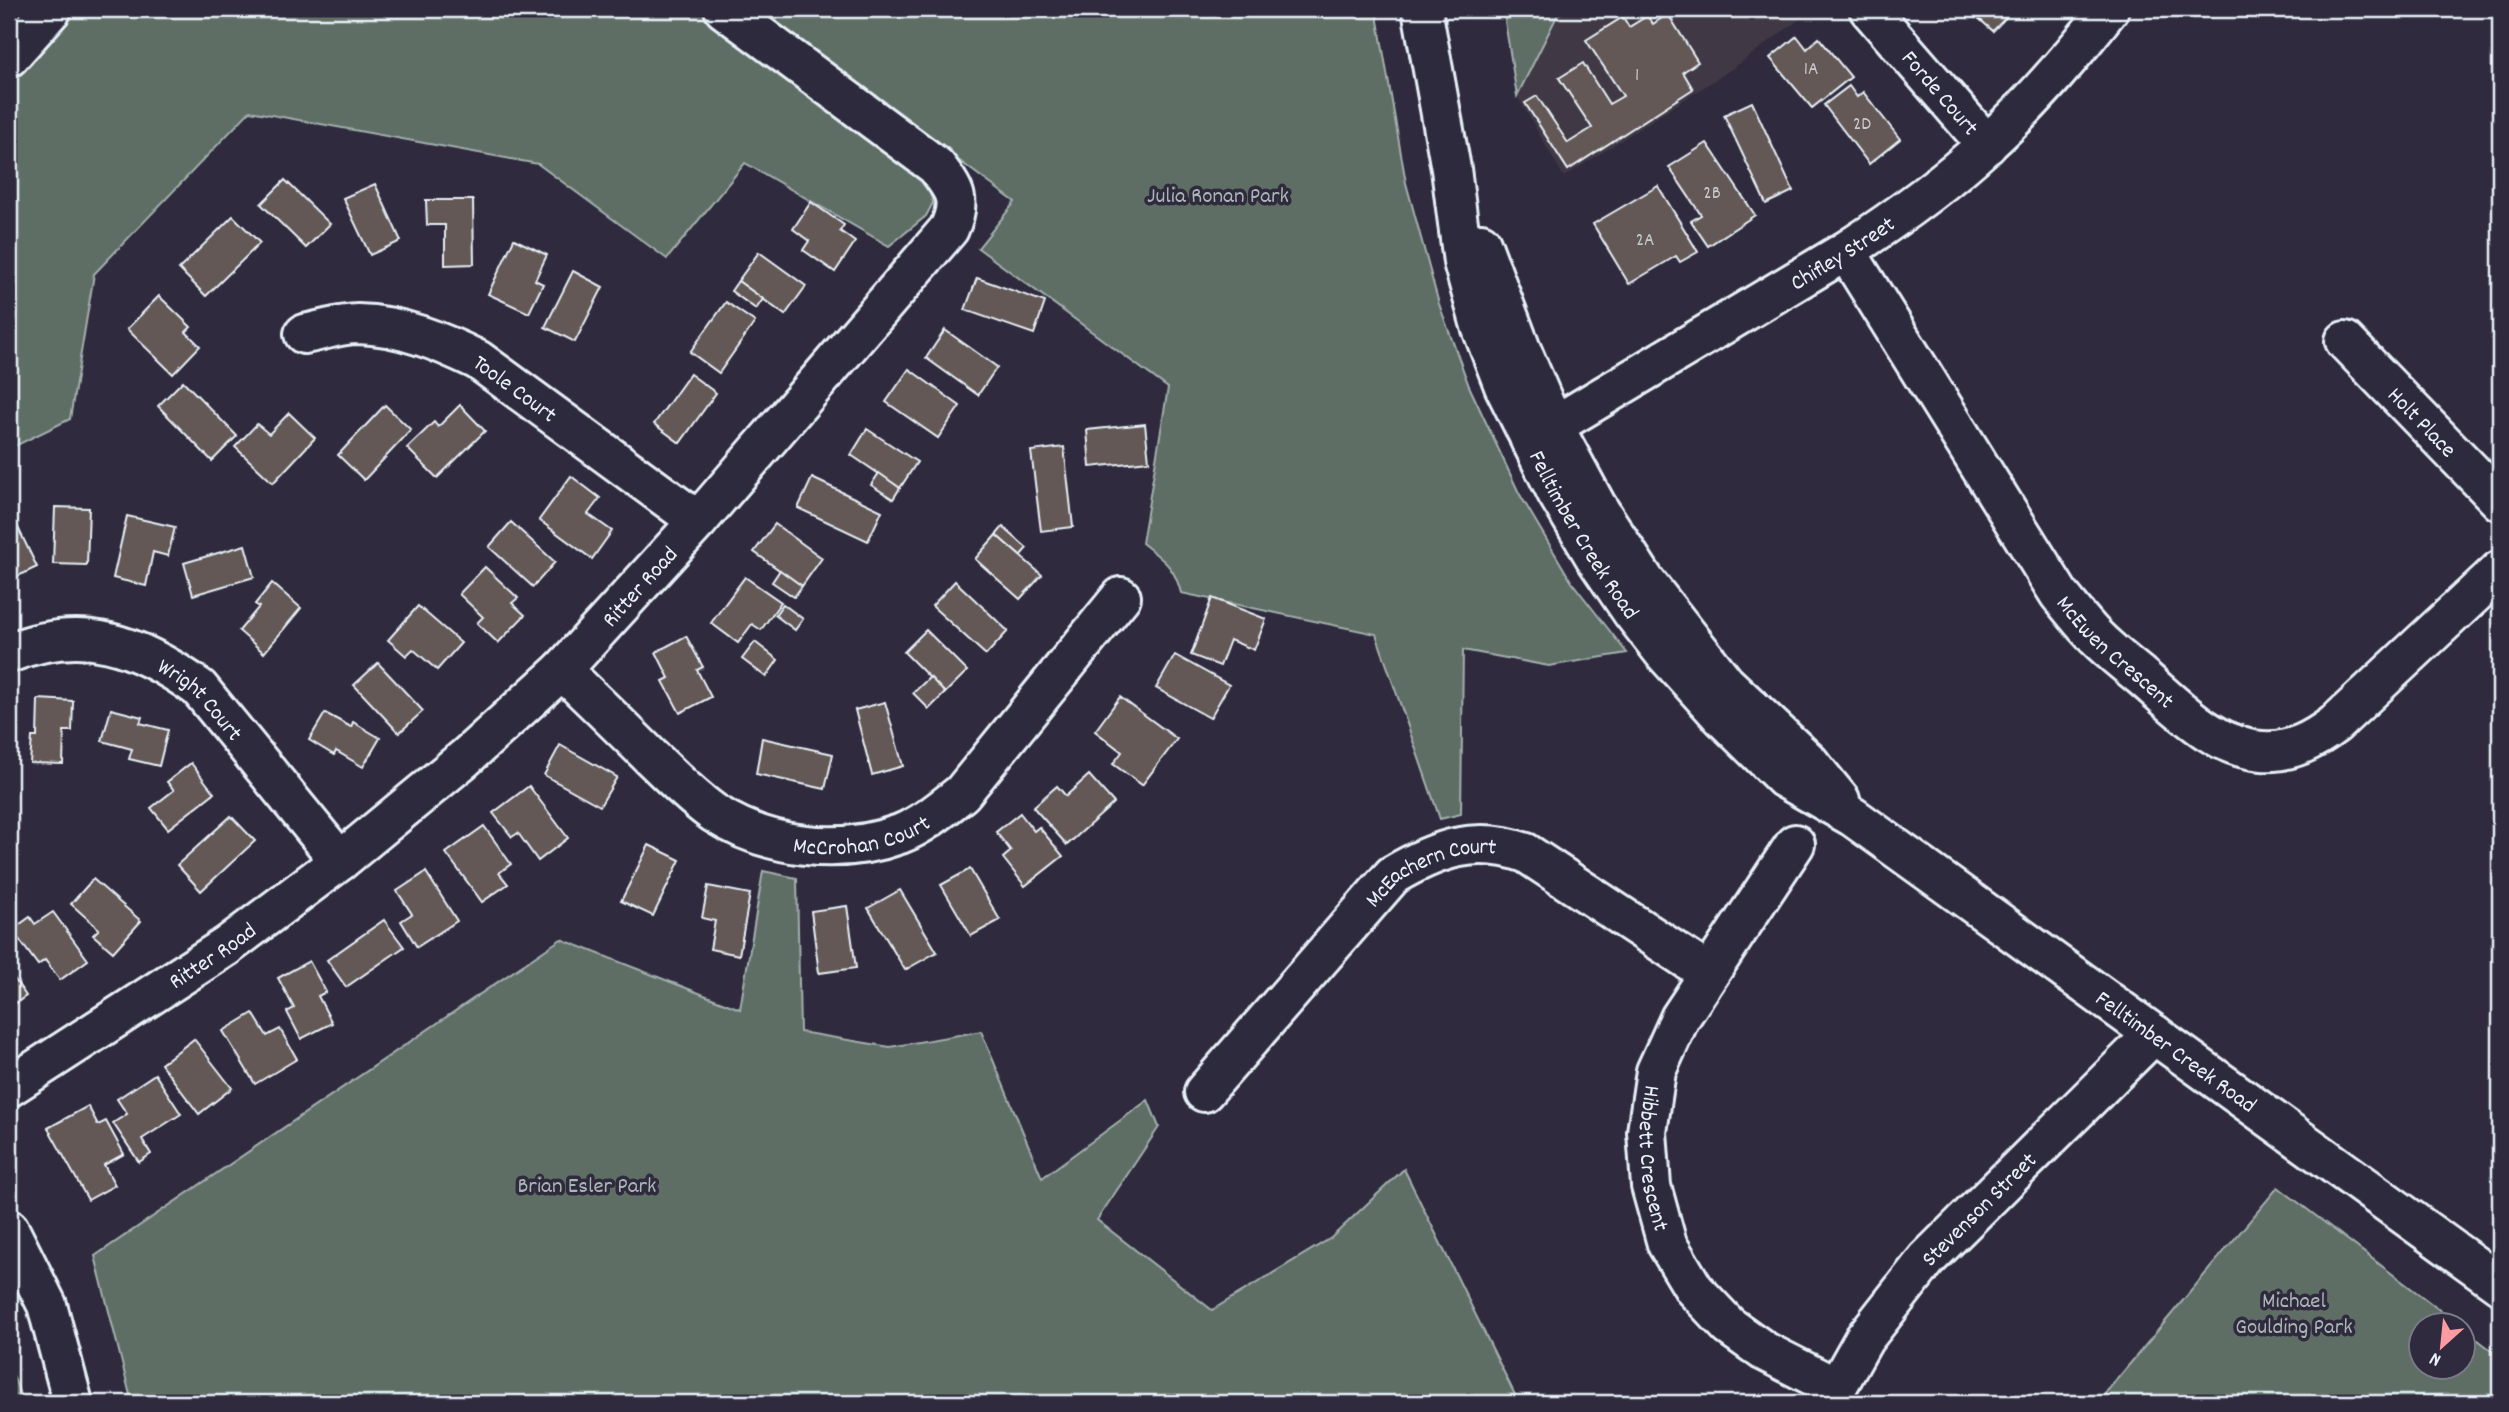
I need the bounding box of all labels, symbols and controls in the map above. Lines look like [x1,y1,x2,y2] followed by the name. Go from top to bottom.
[1892,44,1985,144] street label: Forde Court
[1804,57,1818,84] house number: 1A
[1635,63,1639,90] house number: 1
[1853,112,1871,139] house number: 2D
[1147,181,1289,214] park label: Julia Ronan Park
[1703,181,1721,208] house number: 2B
[1785,210,1903,301] street label: Chifley Street
[1636,228,1654,255] house number: 2A
[465,348,563,432] street label: Toole Court
[2378,381,2463,467] street label: Holt Place
[1518,446,1645,627] street label: Felltimber Creek Road
[596,540,687,636] street label: Ritter Road
[2047,590,2180,718] street label: McEwen Crescent
[150,652,249,749] street label: Wright Court
[791,808,938,866] street label: McCrohan Court
[1359,832,1498,916] street label: McEachern Court
[163,916,265,999] street label: Ritter Road
[2087,984,2262,1123] street label: Felltimber Creek Road
[1627,1083,1676,1235] street label: Hibbett Crescent
[1915,1146,2046,1276] street label: Stevenson Street
[517,1171,657,1204] park label: Brian Esler Park
[2235,1286,2353,1345] park label: Michael Goulding Park
[2408,1310,2478,1380] north arrow
[2426,1344,2446,1372] text: N

